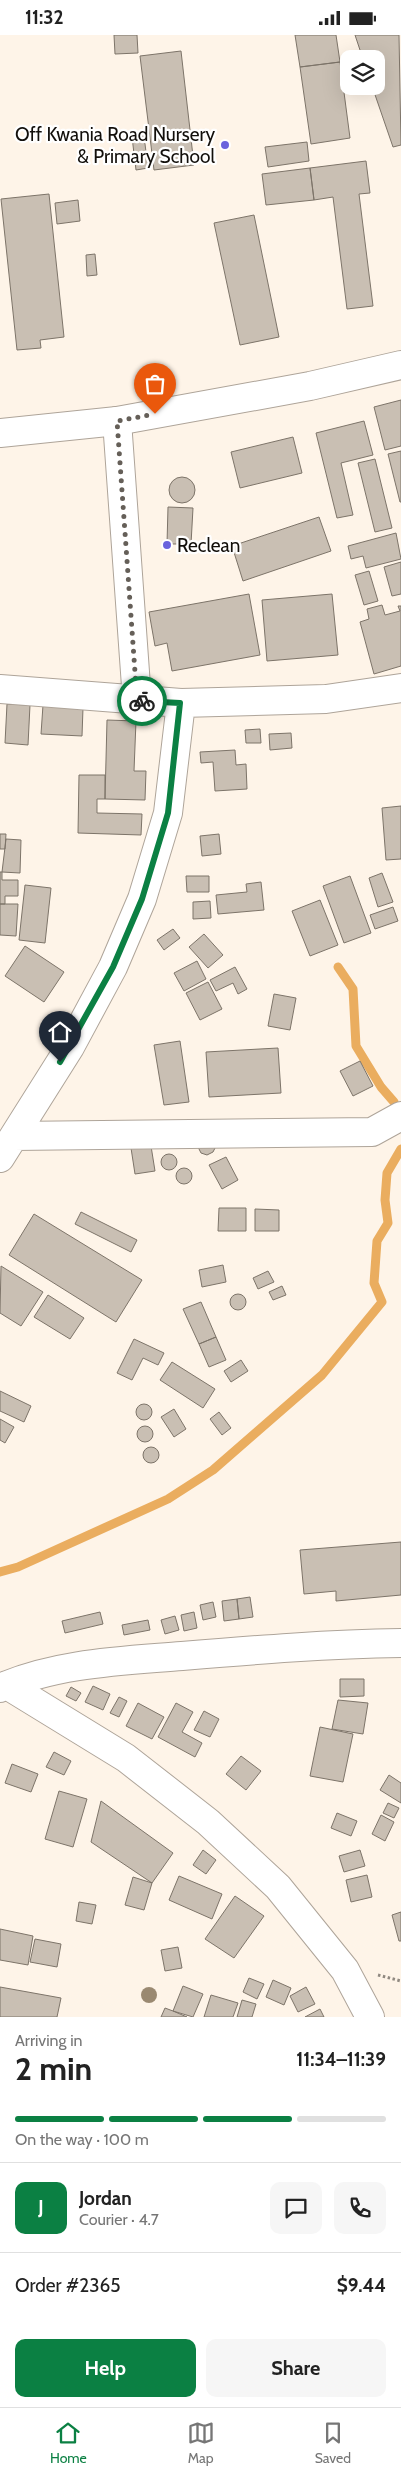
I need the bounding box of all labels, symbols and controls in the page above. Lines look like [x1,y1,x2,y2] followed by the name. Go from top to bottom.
[25,6,64,29] text: 11:32
[340,50,385,95] map controls
[340,50,385,95] button: layers
[15,123,216,168] place label: Off Kwania Road Nursery & Primary School
[219,139,231,151] marker: Off Kwania Road Nursery & Primary School
[134,363,176,414] pin
[141,370,169,398] icon: bag
[177,534,240,557] place label: Reclean
[161,539,173,551] marker: Reclean
[117,676,167,726] courier
[128,687,156,715] icon: bike
[39,1011,81,1062] pin
[46,1018,74,1046] icon: home
[15,2031,82,2050] text: Arriving in
[296,2048,386,2071] text: 11:34–11:39
[15,2049,92,2088] text: 2 min
[15,2130,149,2149] text: On the way · 100 m
[270,2182,322,2234] button: chat
[334,2182,386,2234] button: phone
[79,2187,132,2210] text: Jordan
[38,2196,44,2219] text: J
[79,2210,159,2229] text: Courier · 4.7
[15,2274,121,2297] text: Order #2365
[337,2274,386,2297] text: $9.44
[15,2339,196,2397] button: Help
[206,2339,386,2397] button: Share
[50,2419,87,2467] tab: Home
[187,2419,215,2467] tab: Map
[315,2419,351,2467] tab: Saved

